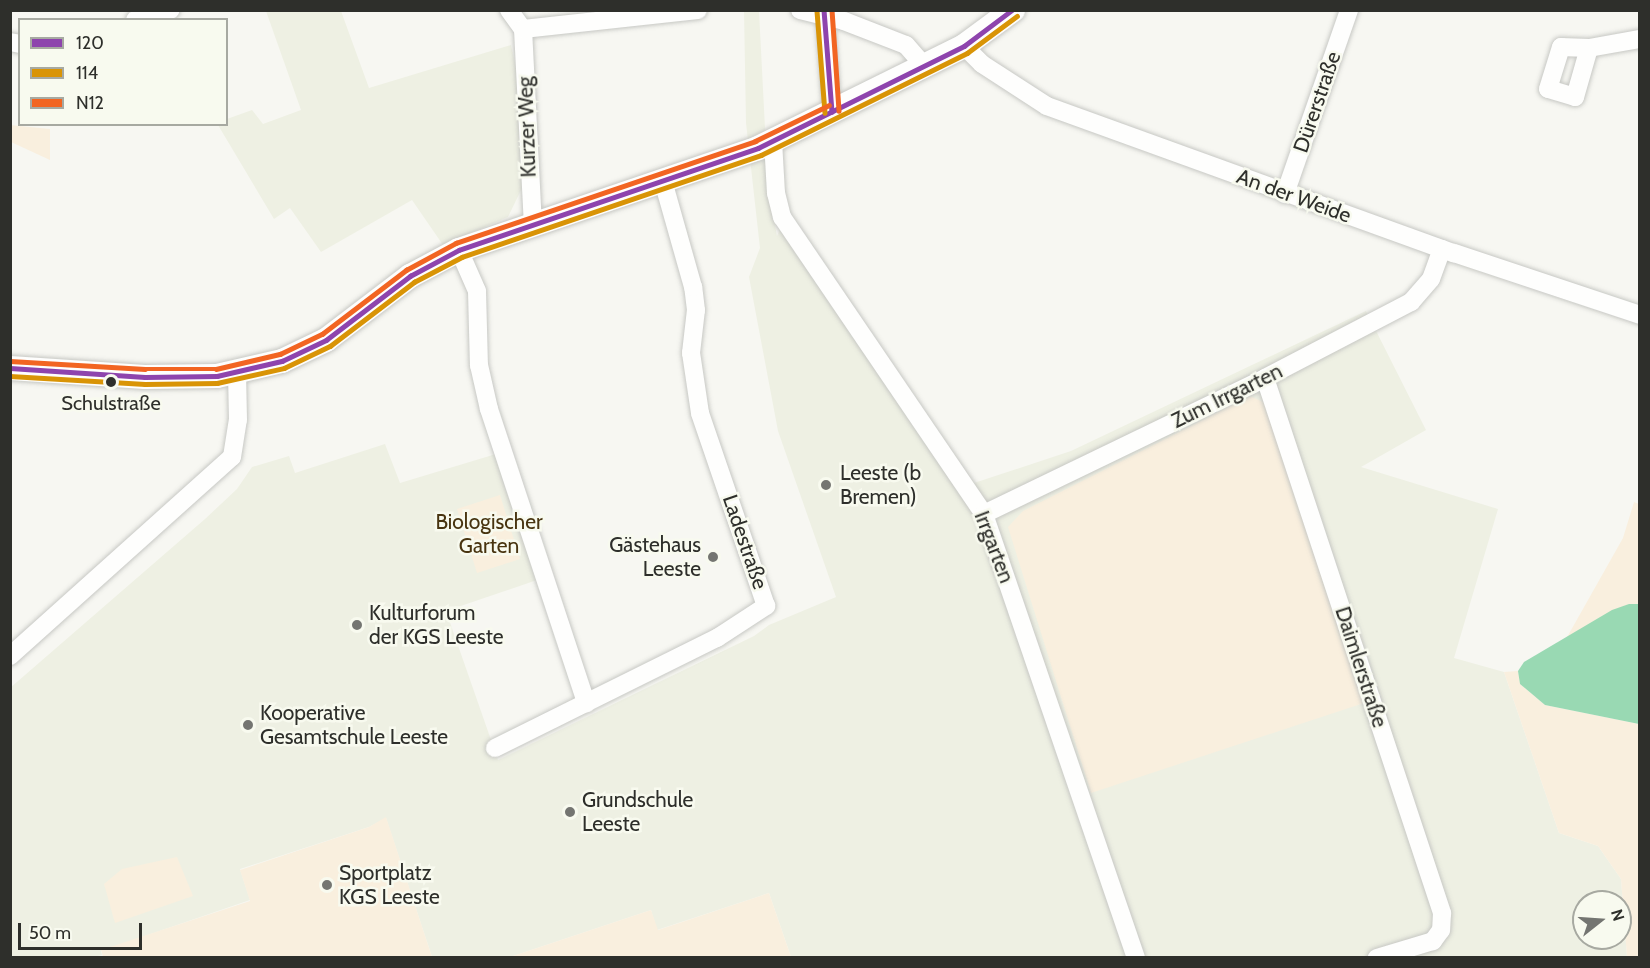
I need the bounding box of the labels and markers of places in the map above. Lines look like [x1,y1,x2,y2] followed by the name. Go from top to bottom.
[105,376,117,388] marker: Schulstraße
[61,391,161,415] place label: Schulstraße
[840,460,921,510] place label: Leeste (b Bremen)
[817,476,835,494] marker: Leeste (b Bremen)
[609,532,701,582] place label: Gästehaus Leeste
[706,550,720,564] marker: Gästehaus Leeste
[369,600,503,650] place label: Kulturforum der KGS Leeste
[350,618,364,632] marker: Kulturforum der KGS Leeste
[260,700,448,750] place label: Kooperative Gesamtschule Leeste
[241,718,255,732] marker: Kooperative Gesamtschule Leeste
[582,787,693,837] place label: Grundschule Leeste
[563,805,577,819] marker: Grundschule Leeste
[339,860,440,910] place label: Sportplatz KGS Leeste
[320,878,334,892] marker: Sportplatz KGS Leeste

